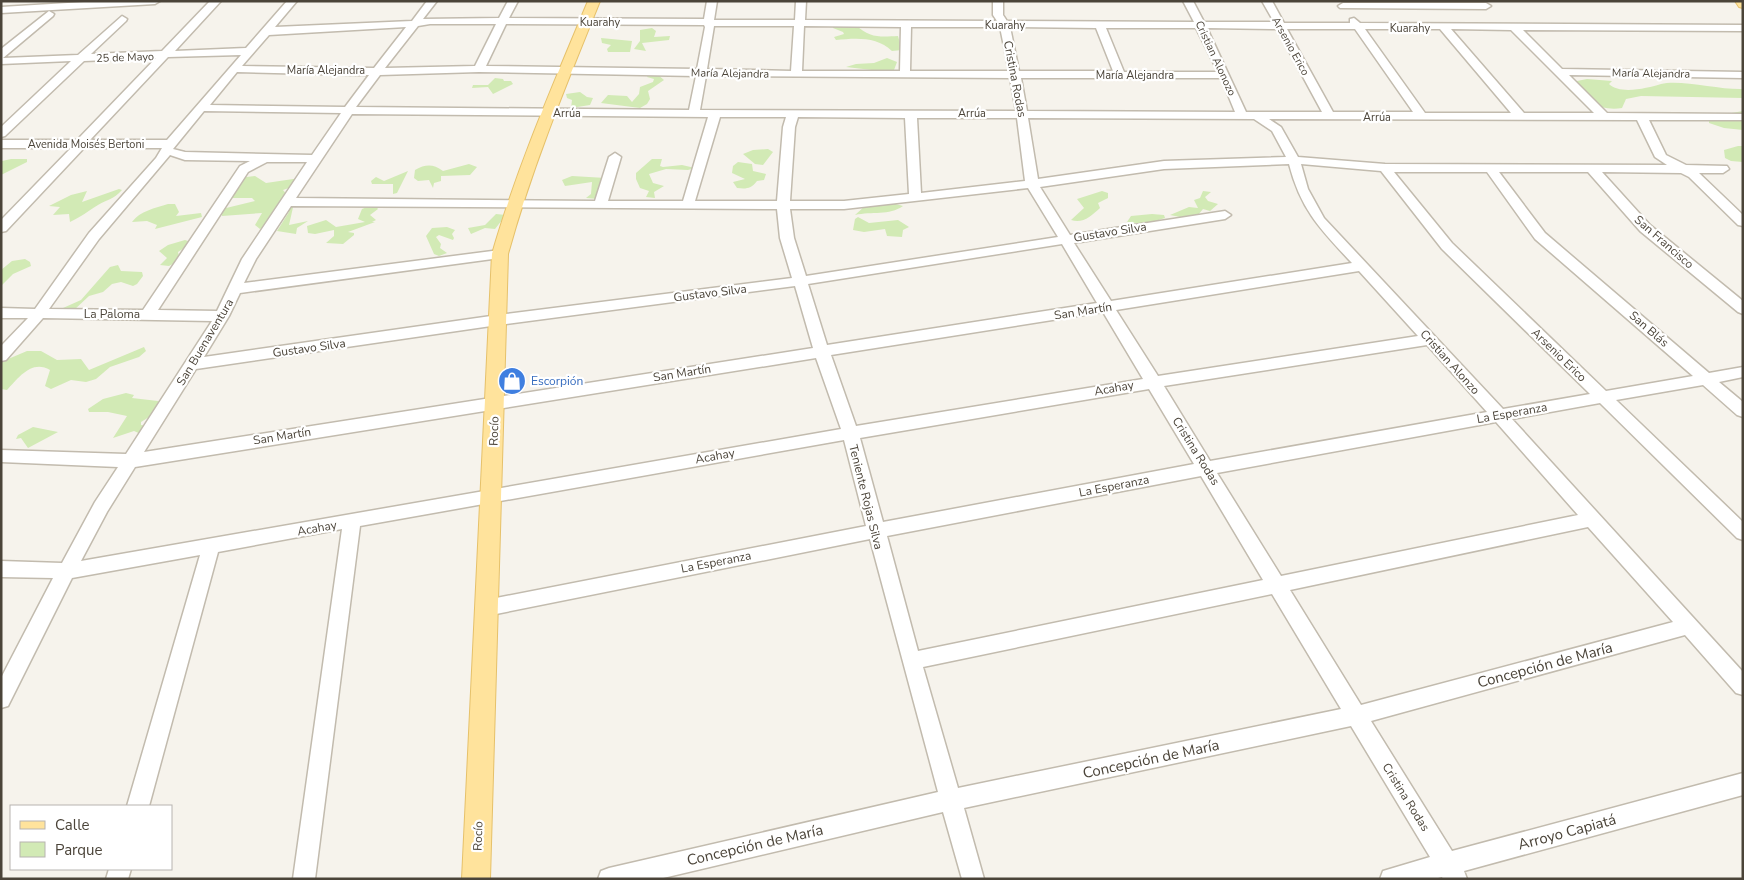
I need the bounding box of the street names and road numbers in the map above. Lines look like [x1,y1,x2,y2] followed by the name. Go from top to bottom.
[1268,14,1313,78] street label: Arsenio Erico
[580,15,621,30] street label: Kuarahy
[985,18,1026,33] street label: Kuarahy
[1192,18,1239,98] street label: Cristian Alonozo
[1390,21,1431,36] street label: Kuarahy
[1000,39,1030,119] street label: Cristina Rodas
[96,49,154,66] street label: 25 de Mayo
[287,63,365,78] street label: María Alejandra
[691,65,769,82] street label: María Alejandra
[1612,65,1690,82] street label: María Alejandra
[1096,68,1174,83] street label: María Alejandra
[553,106,581,121] street label: Arrúa
[958,106,986,121] street label: Arrúa
[1363,110,1391,125] street label: Arrúa
[28,137,144,152] street label: Avenida Moisés Bertoni
[1631,212,1697,272] street label: San Francisco
[1072,218,1148,246] street label: Gustavo Silva
[673,281,747,305] street label: Gustavo Silva
[173,296,237,388] street label: San Buenaventura
[1053,299,1113,323] street label: San Martín
[84,306,140,322] street label: La Paloma
[1626,307,1672,351] street label: San Blás
[1528,325,1590,386] street label: Arsenio Erico
[1417,326,1484,398] street label: Cristian Alonzo
[271,335,347,361] street label: Gustavo Silva
[652,361,712,385] street label: San Martín
[1093,377,1136,399] street label: Acahay
[1476,399,1548,427] street label: La Esperanza
[1169,414,1224,488] street label: Cristina Rodas
[485,416,503,446] street label: Rocío
[252,424,312,448] street label: San Martín
[845,443,887,551] street label: Teniente Rojas Silva
[694,445,737,467] street label: Acahay
[1077,471,1151,501] street label: La Esperanza
[296,517,339,539] street label: Acahay
[679,547,753,577] street label: La Esperanza
[1475,637,1615,693] street label: Concepción de María
[1081,735,1221,783] street label: Concepción de María
[1379,760,1434,834] street label: Cristina Rodas
[1516,809,1618,855] street label: Arroyo Capiatá
[685,820,825,870] street label: Concepción de María
[469,821,487,851] street label: Rocío

